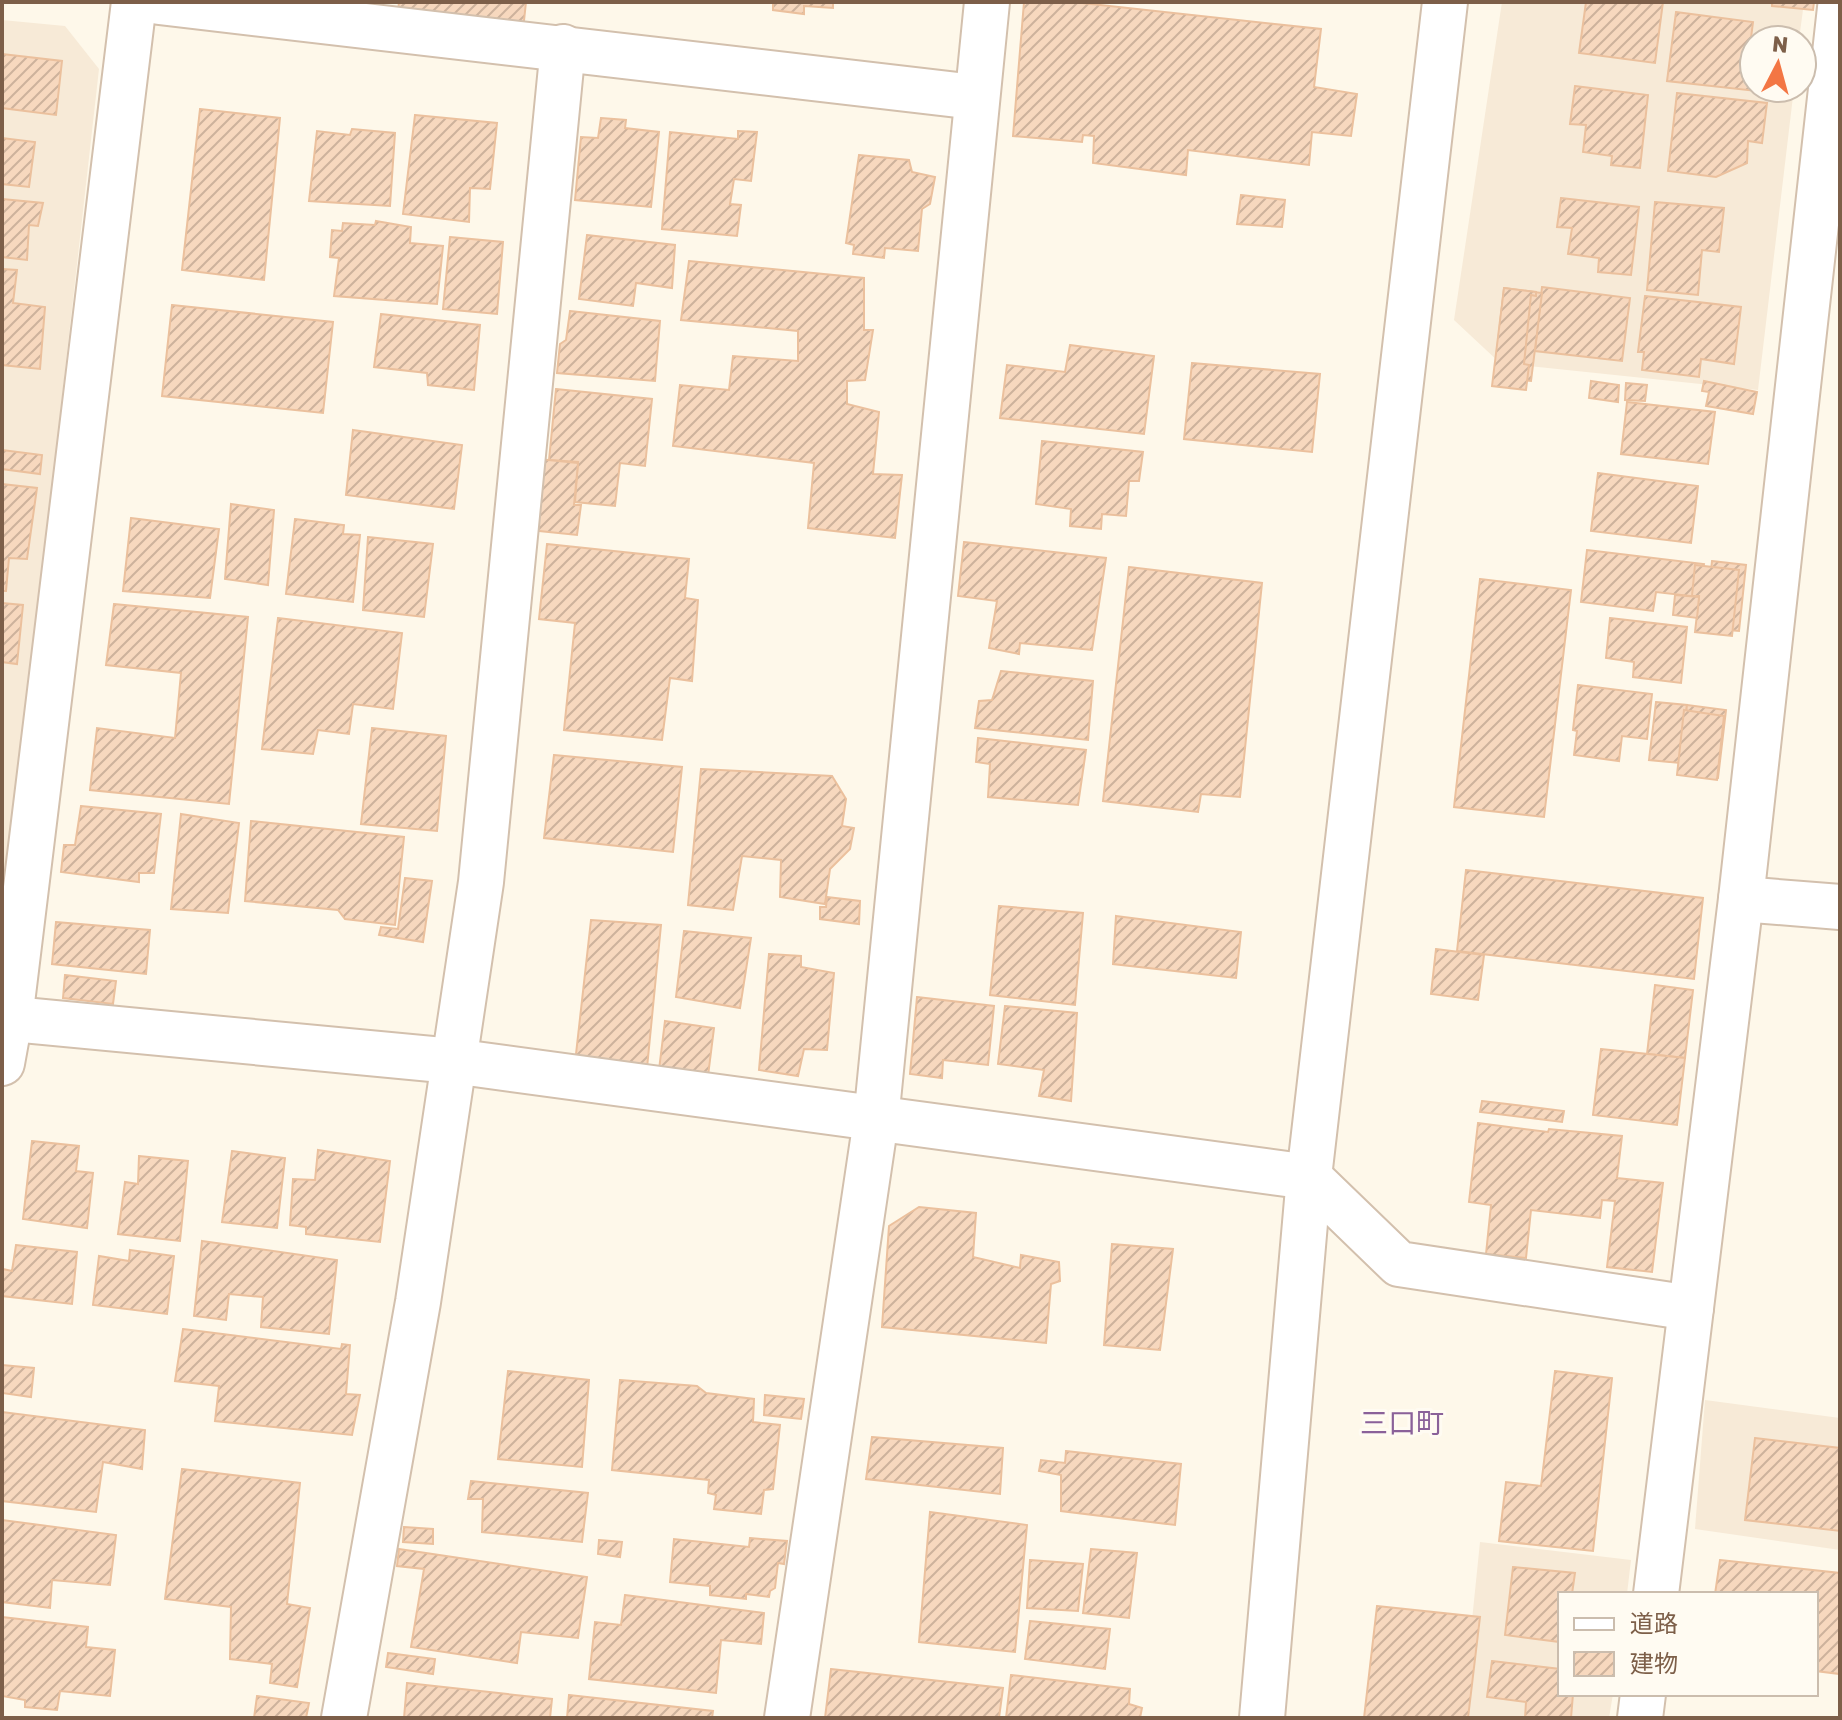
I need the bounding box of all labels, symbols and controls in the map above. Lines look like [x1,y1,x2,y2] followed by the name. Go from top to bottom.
[1738,24,1818,104] north arrow
[1771,30,1789,59] text: N
[1360,1407,1444,1440] district label: 三口町
[1558,1592,1818,1696] legend
[1630,1610,1678,1638] text: 道路
[1630,1650,1678,1678] text: 建物

